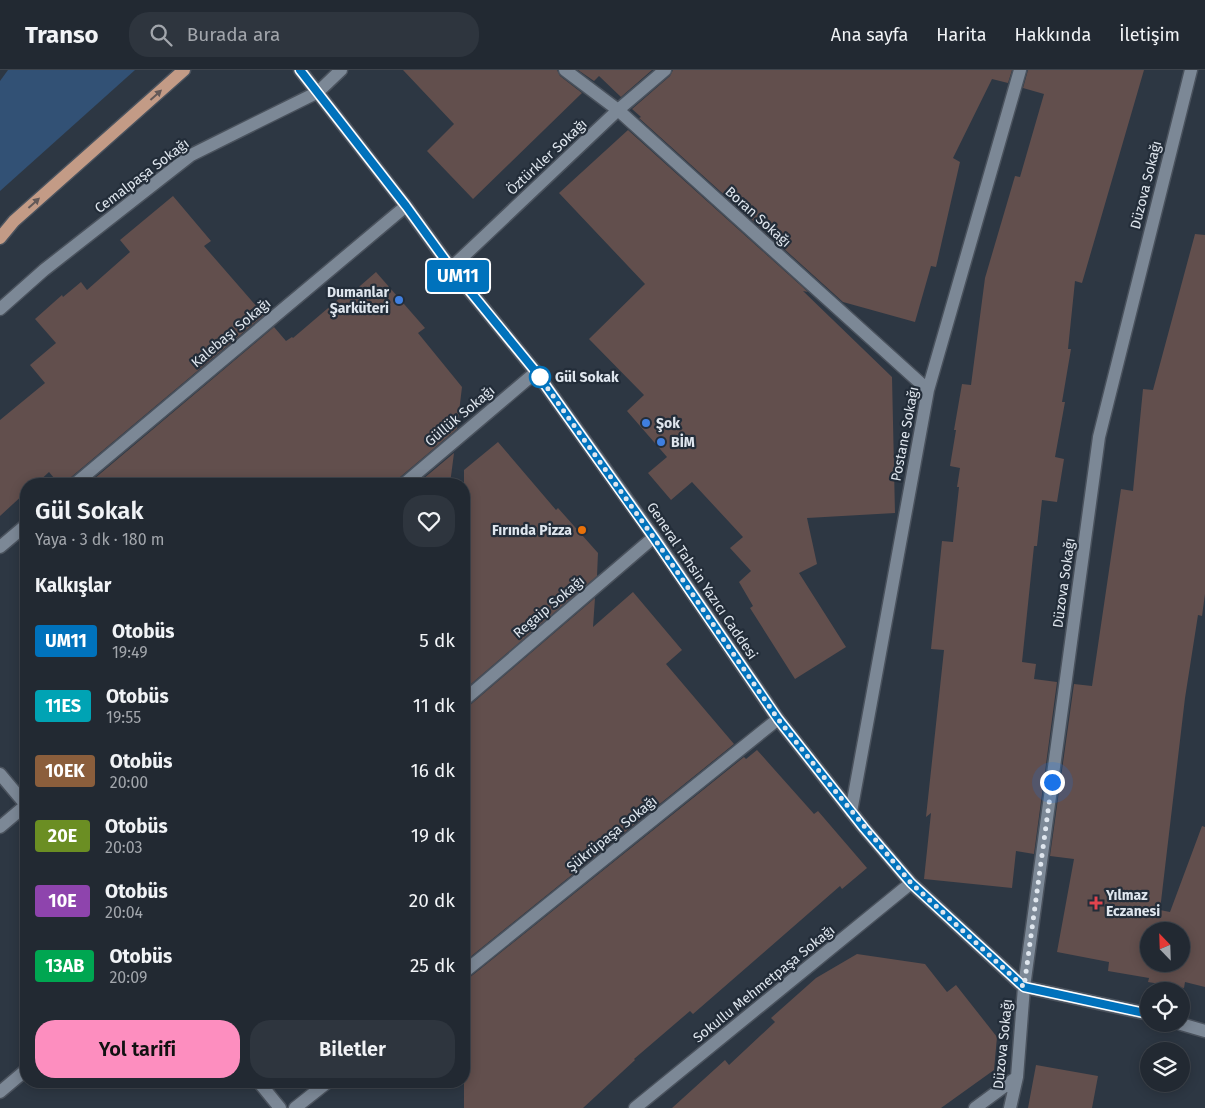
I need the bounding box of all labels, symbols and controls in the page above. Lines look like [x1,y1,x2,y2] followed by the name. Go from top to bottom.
[129,12,479,57] search box
[25,21,99,49] text: Transo
[147,21,175,49] icon: search
[187,23,280,46] text: Burada ara
[831,24,908,46] text: Ana sayfa
[936,24,987,46] text: Harita
[1015,24,1091,46] text: Hakkında
[1119,24,1180,46] text: İletişim
[149,89,161,101] one-way arrow
[503,115,591,199] street label: Öztürkler Sokağı
[92,135,192,217] street label: Cemalpaşa Sokağı
[1127,139,1165,231] street label: Düzova Sokağı
[722,183,794,251] street label: Boran Sokağı
[28,197,40,209] one-way arrow
[423,260,493,292] line badge: UM11
[437,265,479,287] text: UM11
[327,284,389,318] place label: Dumanlar Şarküteri
[393,294,405,306] marker: Dumanlar Şarküteri
[188,295,274,371] street label: Kalebaşı Sokağı
[529,366,551,388] marker: Gül Sokak
[555,369,619,386] place label: Gül Sokak
[422,382,498,450] street label: Güllük Sokağı
[887,385,923,483] street label: Postane Sokağı
[656,415,680,433] place label: Şok
[640,417,652,429] marker: Şok
[671,433,695,451] place label: BİM
[655,436,667,448] marker: BİM
[403,495,455,547] button: heart
[35,497,143,525] text: Gül Sokak
[643,499,761,663] street label: General Tahsin Yazıcı Caddesi
[492,522,572,539] place label: Fırında Pizza
[576,524,588,536] marker: Fırında Pizza
[35,530,165,549] text: Yaya · 3 dk · 180 m
[1049,537,1079,629] street label: Düzova Sokağı
[510,572,588,642] street label: Regaip Sokağı
[35,574,111,597] text: Kalkışlar
[112,620,175,643] text: Otobüs
[419,629,455,652] text: 5 dk
[45,630,87,652] text: UM11
[112,643,148,662] text: 19:49
[106,685,169,708] text: Otobüs
[413,694,455,717] text: 11 dk
[45,695,81,717] text: 11ES
[106,708,141,727] text: 19:55
[110,750,172,773] text: Otobüs
[411,759,455,782] text: 16 dk
[45,760,85,782] text: 10EK
[1040,770,1065,795] your location
[110,773,148,792] text: 20:00
[563,792,661,876] street label: Şükrüpaşa Sokağı
[105,815,168,838] text: Otobüs
[411,824,455,847] text: 19 dk
[48,825,77,847] text: 20E
[105,838,142,857] text: 20:03
[105,880,168,903] text: Otobüs
[1105,887,1160,920] place label: Yılmaz Eczanesi
[409,889,455,912] text: 20 dk
[48,890,77,912] text: 10E
[1090,897,1102,909] marker: Yılmaz Eczanesi
[105,903,143,922] text: 20:04
[690,922,838,1046] street label: Sokullu Mehmetpaşa Sokağı
[1140,922,1190,972] north arrow
[1140,922,1190,1092] map controls
[109,945,172,968] text: Otobüs
[410,954,455,977] text: 25 dk
[45,955,84,977] text: 13AB
[109,968,147,987] text: 20:09
[1140,982,1190,1032] button: locate
[990,998,1016,1090] street label: Düzova Sokağı
[35,1020,240,1078] button: Yol tarifi
[250,1020,455,1078] button: Biletler
[1140,1042,1190,1092] button: layers

